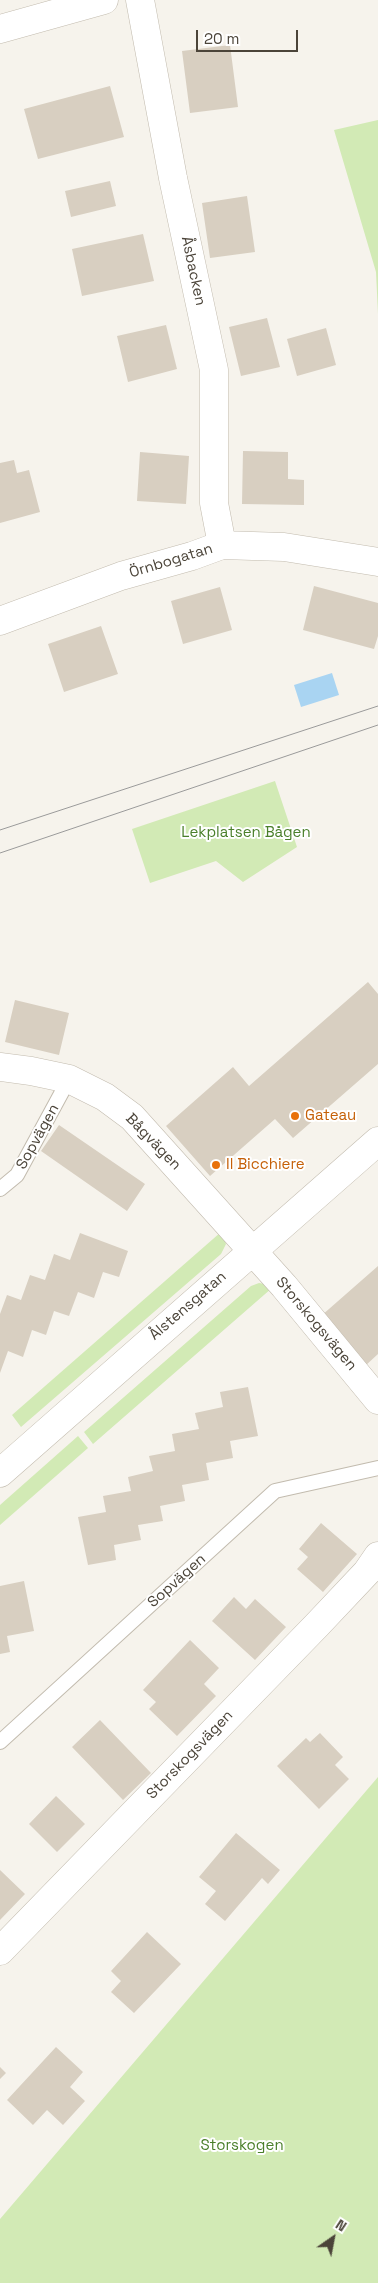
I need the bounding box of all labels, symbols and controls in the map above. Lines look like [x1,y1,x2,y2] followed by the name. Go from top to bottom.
[198,20,300,52] scale bar
[204,29,239,48] text: 20 m
[177,235,209,307] street label: Åsbacken
[127,540,215,582] street label: Örnbogatan
[181,824,311,842] park label: Lekplatsen Bågen
[13,1101,63,1173] street label: Sopvägen
[305,1107,356,1125] place label: Gateau
[122,1110,184,1174] street label: Bågvägen
[289,1110,301,1122] marker: Gateau
[226,1156,305,1174] place label: Il Bicchiere
[210,1159,222,1171] marker: Il Bicchiere
[146,1268,230,1344] street label: Ålstensgatan
[272,1274,360,1374] street label: Storskogsvägen
[144,1550,210,1612] street label: Sopvägen
[143,1707,237,1803] street label: Storskogsvägen
[200,2137,284,2155] park label: Storskogen
[308,2213,358,2263] north arrow
[332,2215,350,2236] text: N

